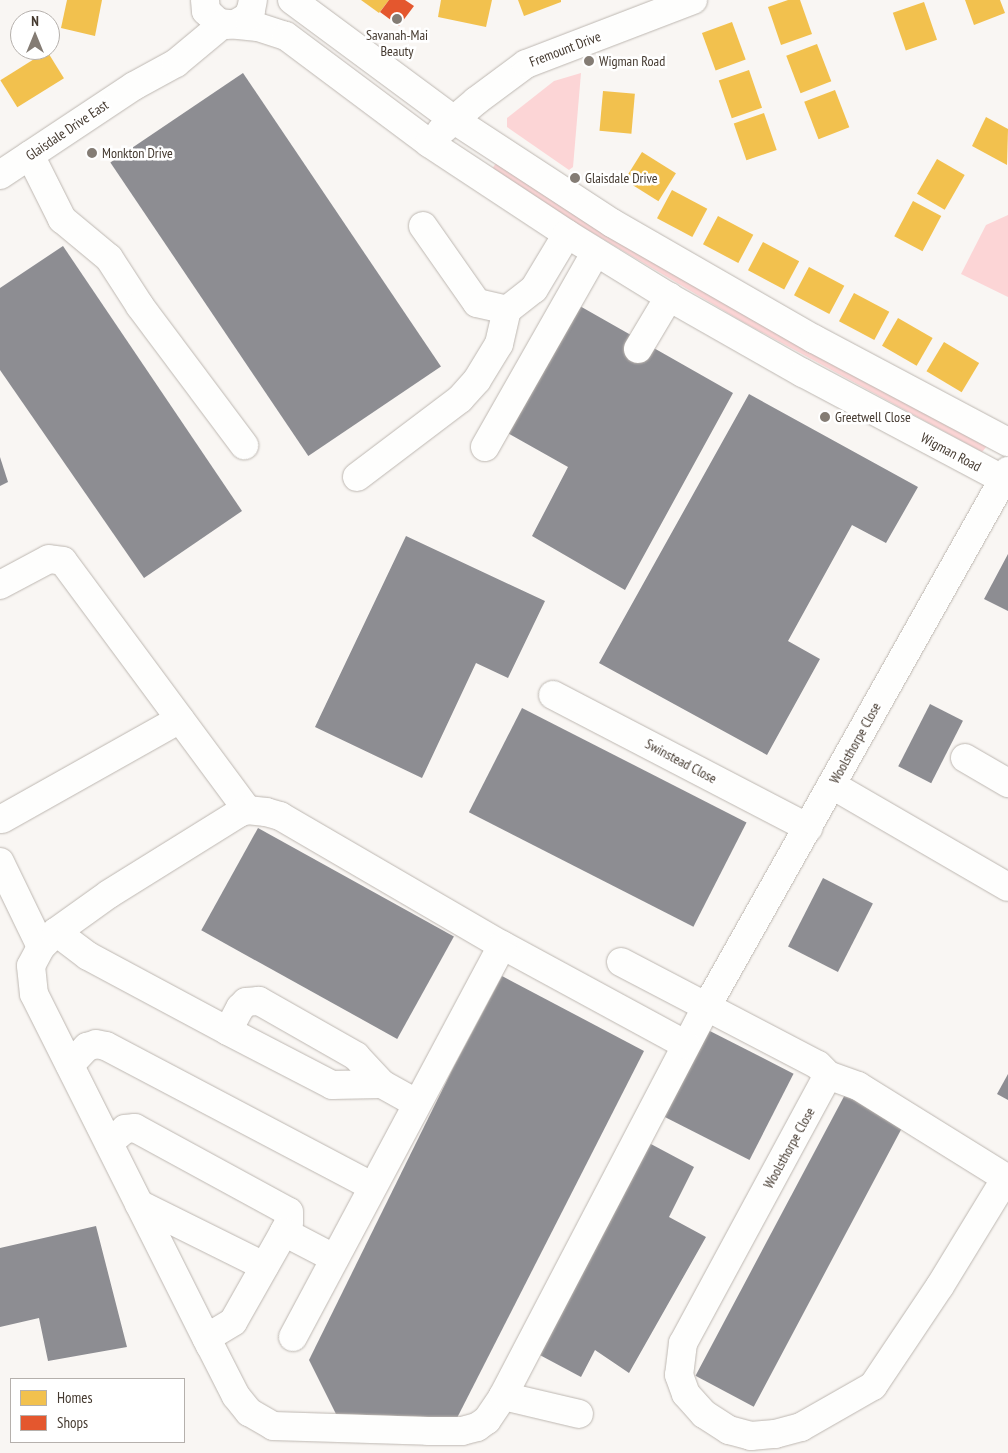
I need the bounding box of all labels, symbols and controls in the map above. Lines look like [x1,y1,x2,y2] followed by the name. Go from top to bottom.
[10,10,60,60] north arrow
[31,12,39,30] text: N
[391,13,403,25] marker: Savanah-Mai Beauty
[366,27,428,59] place label: Savanah-Mai Beauty
[527,28,603,70] street label: Fremount Drive
[599,53,665,69] place label: Wigman Road
[583,55,595,67] marker: Wigman Road
[23,96,111,164] street label: Glaisdale Drive East
[102,145,173,161] place label: Monkton Drive
[86,147,98,159] marker: Monkton Drive
[585,170,658,186] place label: Glaisdale Drive
[569,172,581,184] marker: Glaisdale Drive
[835,409,911,425] place label: Greetwell Close
[819,411,831,423] marker: Greetwell Close
[918,429,984,475] street label: Wigman Road
[826,700,884,786] street label: Woolsthorpe Close
[642,735,720,787] street label: Swinstead Close
[760,1105,818,1191] street label: Woolsthorpe Close
[10,1378,185,1443] legend
[57,1388,93,1407] text: Homes
[57,1413,88,1432] text: Shops

